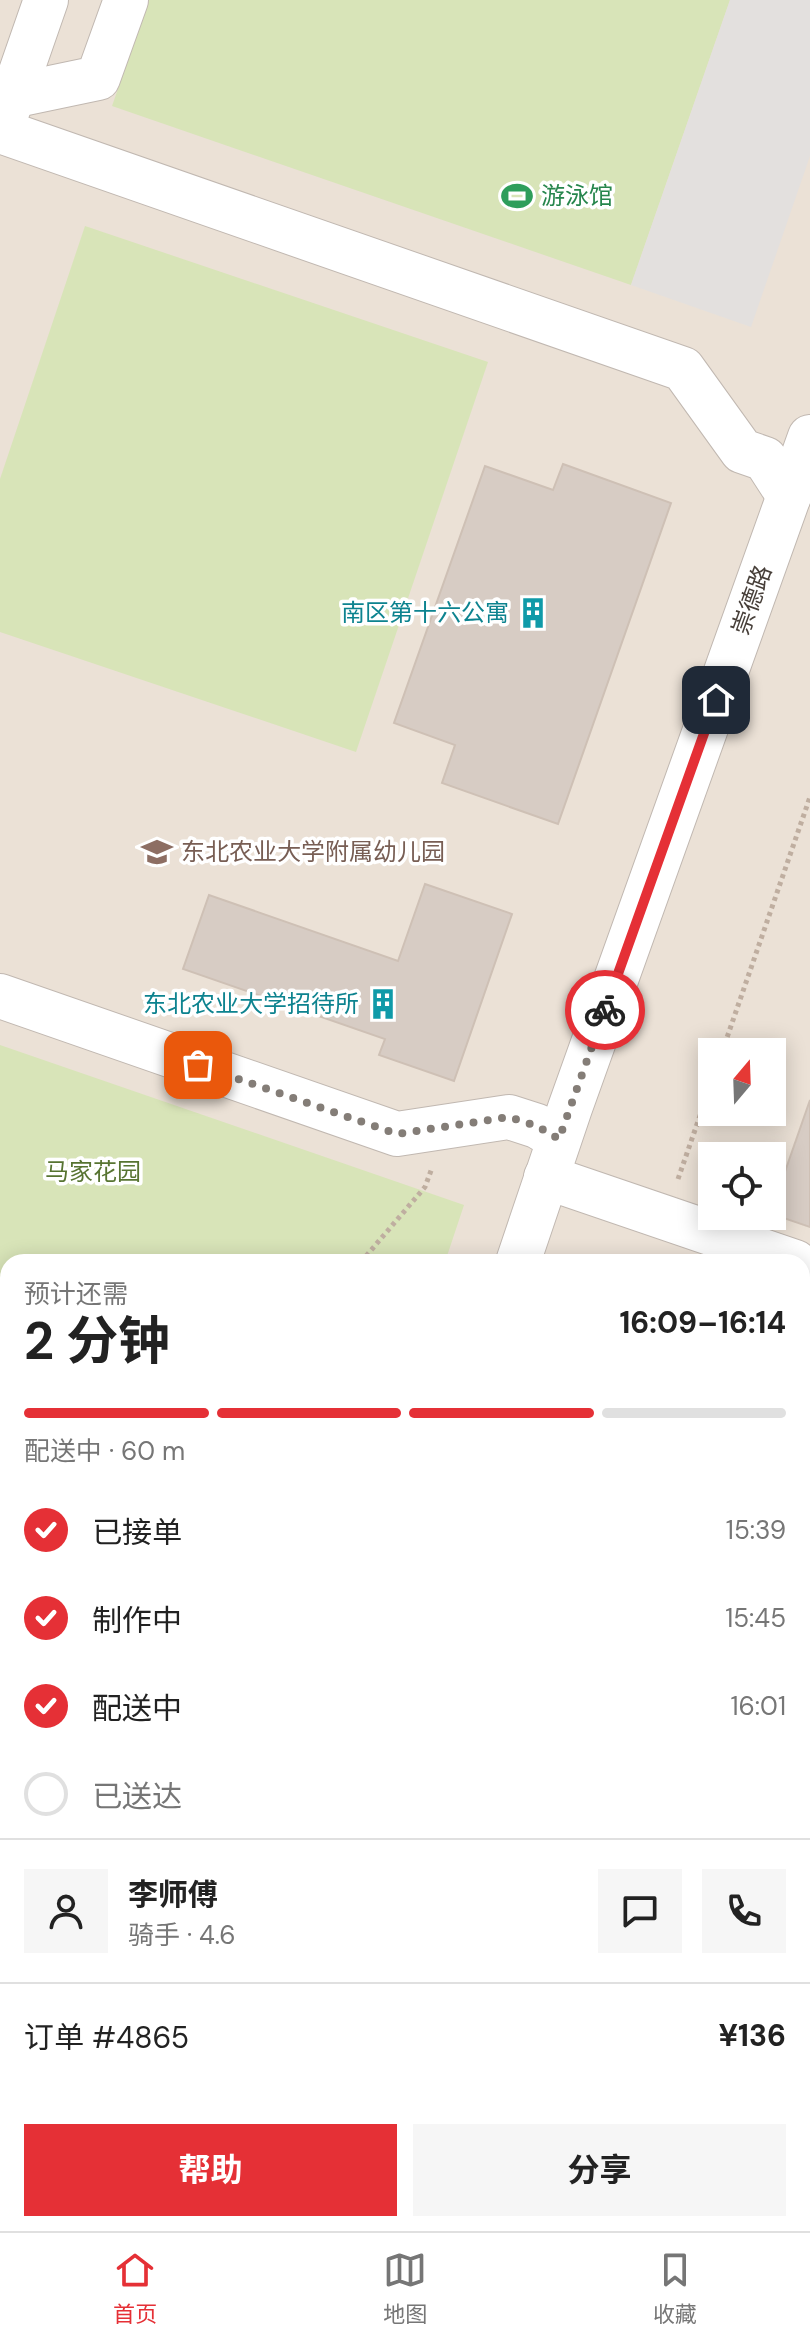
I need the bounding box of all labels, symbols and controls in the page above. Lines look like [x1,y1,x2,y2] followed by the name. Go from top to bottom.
[500,179,534,213] sports icon: 游泳馆
[541,180,613,211] place label: 游泳馆
[725,561,778,639] street label: 崇德路
[516,596,550,630] building icon: 南区第十六公寓
[341,597,509,628] place label: 南区第十六公寓
[682,666,750,734] pin
[694,678,738,722] icon: home
[140,835,174,869] school or university icon: 东北农业大学附属幼儿园
[181,836,445,867] place label: 东北农业大学附属幼儿园
[565,970,645,1050] courier
[366,987,400,1021] building icon: 东北农业大学招待所
[143,988,359,1019] place label: 东北农业大学招待所
[583,988,627,1032] icon: bike
[164,1031,232,1099] pin
[698,1038,786,1126] north arrow
[698,1038,786,1230] map controls
[176,1043,220,1087] icon: bag
[698,1142,786,1230] button: locate
[45,1156,141,1187] park label: 马家花园
[24,1277,128,1311] text: 预计还需
[619,1303,786,1342] text: 16:09–16:14
[24,1307,170,1375] text: 2 分钟
[24,1434,185,1468] text: 配送中 · 60 m
[24,1508,68,1552] icon: check
[92,1513,182,1552] text: 已接单
[726,1513,786,1547] text: 15:39
[24,1596,68,1640] icon: check
[92,1601,182,1640] text: 制作中
[725,1601,786,1635] text: 15:45
[24,1684,68,1728] icon: check
[92,1689,182,1728] text: 配送中
[730,1689,786,1723] text: 16:01
[92,1777,182,1816] text: 已送达
[24,1869,108,1953] button: person
[598,1869,682,1953] button: chat
[702,1869,786,1953] button: phone
[128,1875,218,1914] text: 李师傅
[128,1918,235,1952] text: 骑手 · 4.6
[718,2016,786,2055] text: ¥136
[24,2018,189,2057] text: 订单 #4865
[24,2124,397,2216] button: 帮助
[413,2124,786,2216] button: 分享
[113,2248,157,2329] tab: 首页
[383,2248,427,2329] tab: 地图
[653,2248,697,2329] tab: 收藏

